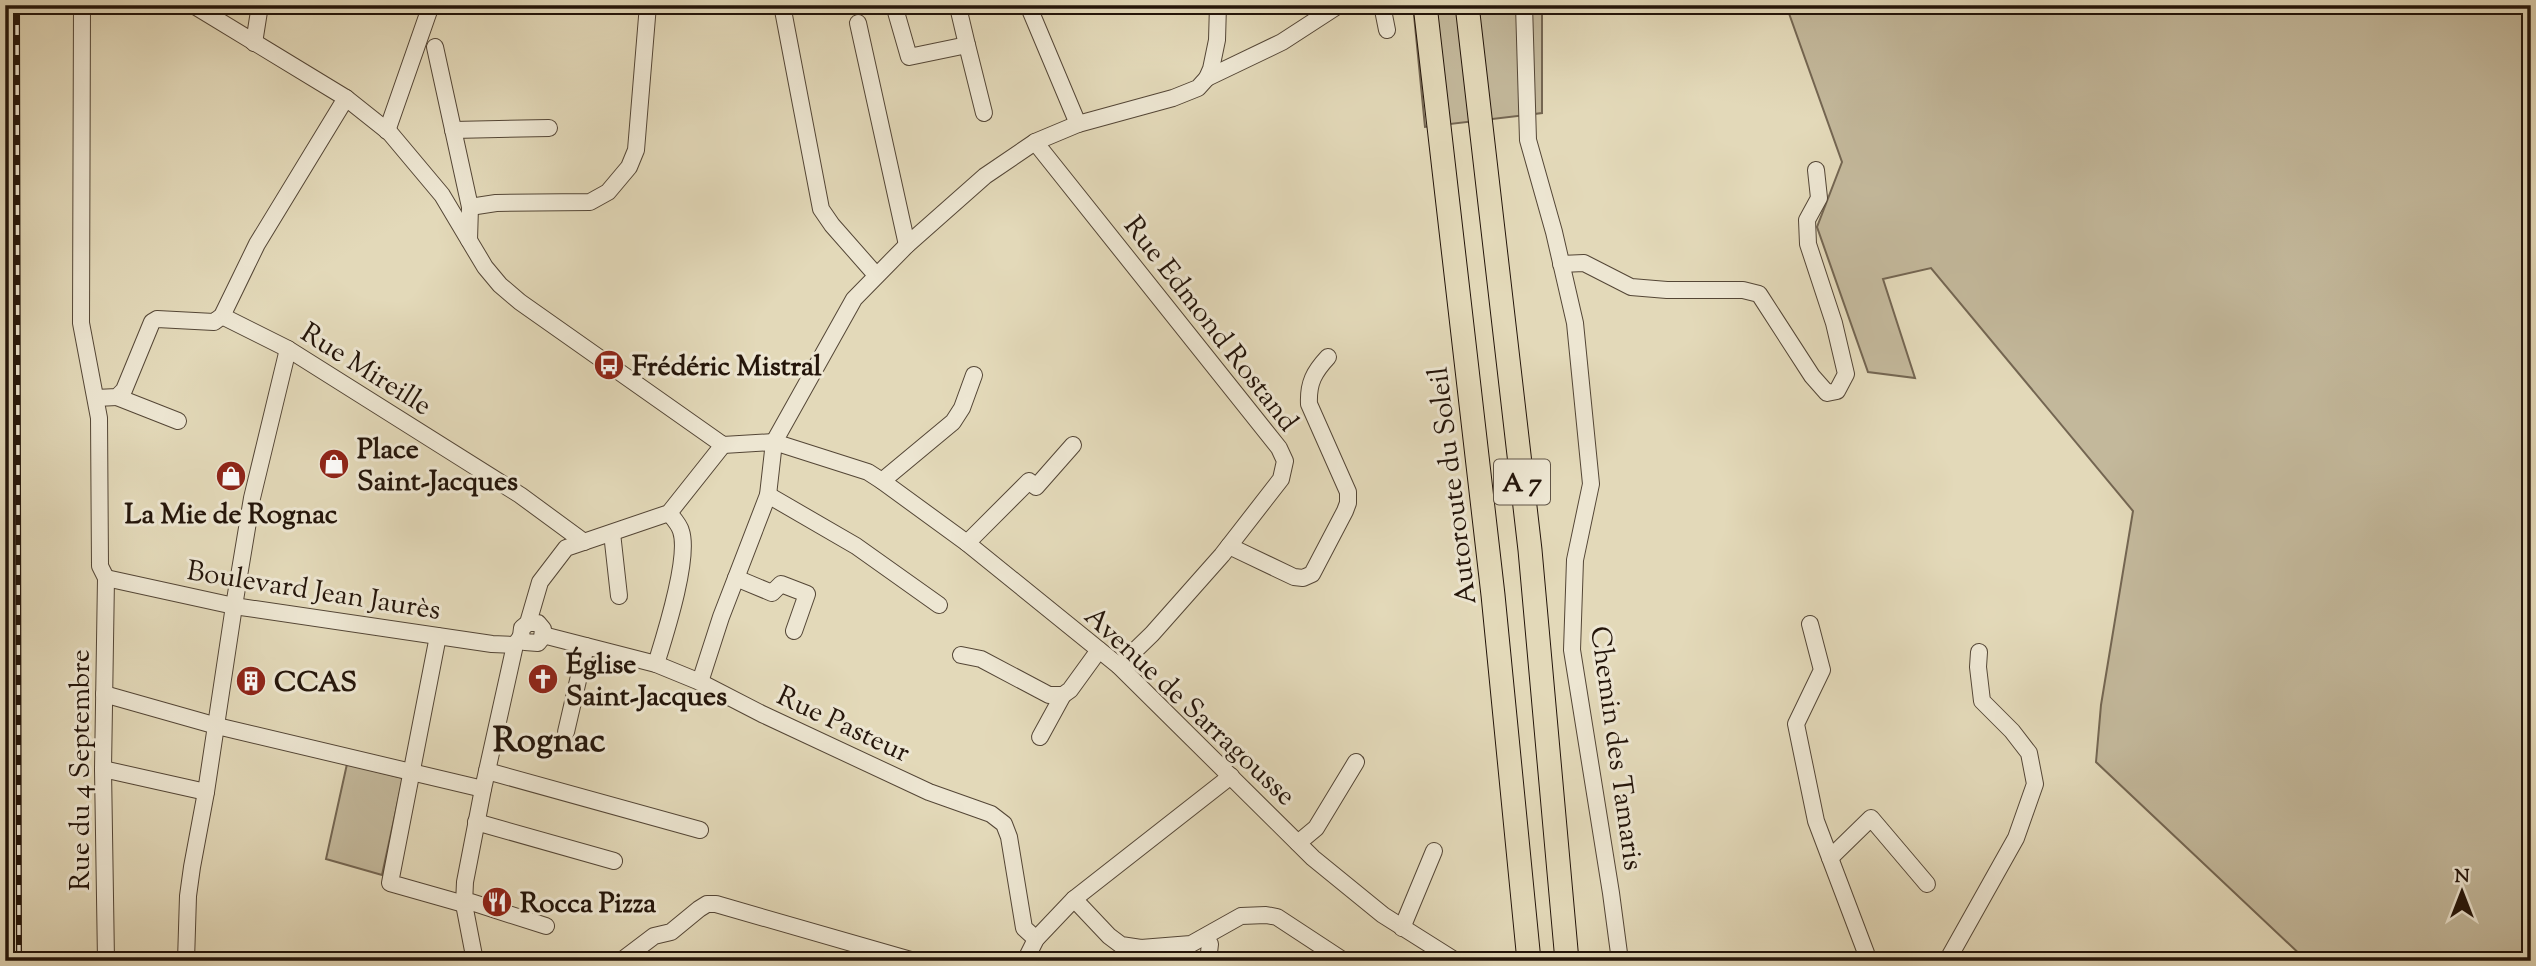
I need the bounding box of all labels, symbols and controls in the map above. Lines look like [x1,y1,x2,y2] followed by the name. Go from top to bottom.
[1113,209,1307,441] street label: Rue Edmond Rostand
[292,314,439,427] street label: Rue Mireille
[592,348,626,382] bus stop icon: Frédéric Mistral
[632,348,822,388] place label: Frédéric Mistral
[1420,364,1488,607] street label: Autoroute du Soleil
[357,431,518,503] place label: Place Saint-Jacques
[317,447,351,481] shop icon: Place Saint-Jacques
[214,459,248,493] shop icon: La Mie de Rognac
[1494,460,1550,504] road number: A 7
[125,496,338,536] place label: La Mie de Rognac
[184,552,443,632] street label: Boulevard Jean Jaurès
[1074,598,1304,816] street label: Avenue de Sarragousse
[1578,624,1652,873] street label: Chemin des Tamaris
[566,646,727,718] place label: Église Saint-Jacques
[62,649,102,891] street label: Rue du 4 Septembre
[526,662,560,696] church icon: Église Saint-Jacques
[234,664,268,698] building icon: CCAS
[274,664,357,704] place label: CCAS
[769,677,916,774] street label: Rue Pasteur
[493,717,605,768] district label: Rognac
[2428,858,2498,928] north arrow
[2454,864,2470,891] text: N
[480,885,514,919] restaurant icon: Rocca Pizza
[520,885,656,925] place label: Rocca Pizza

